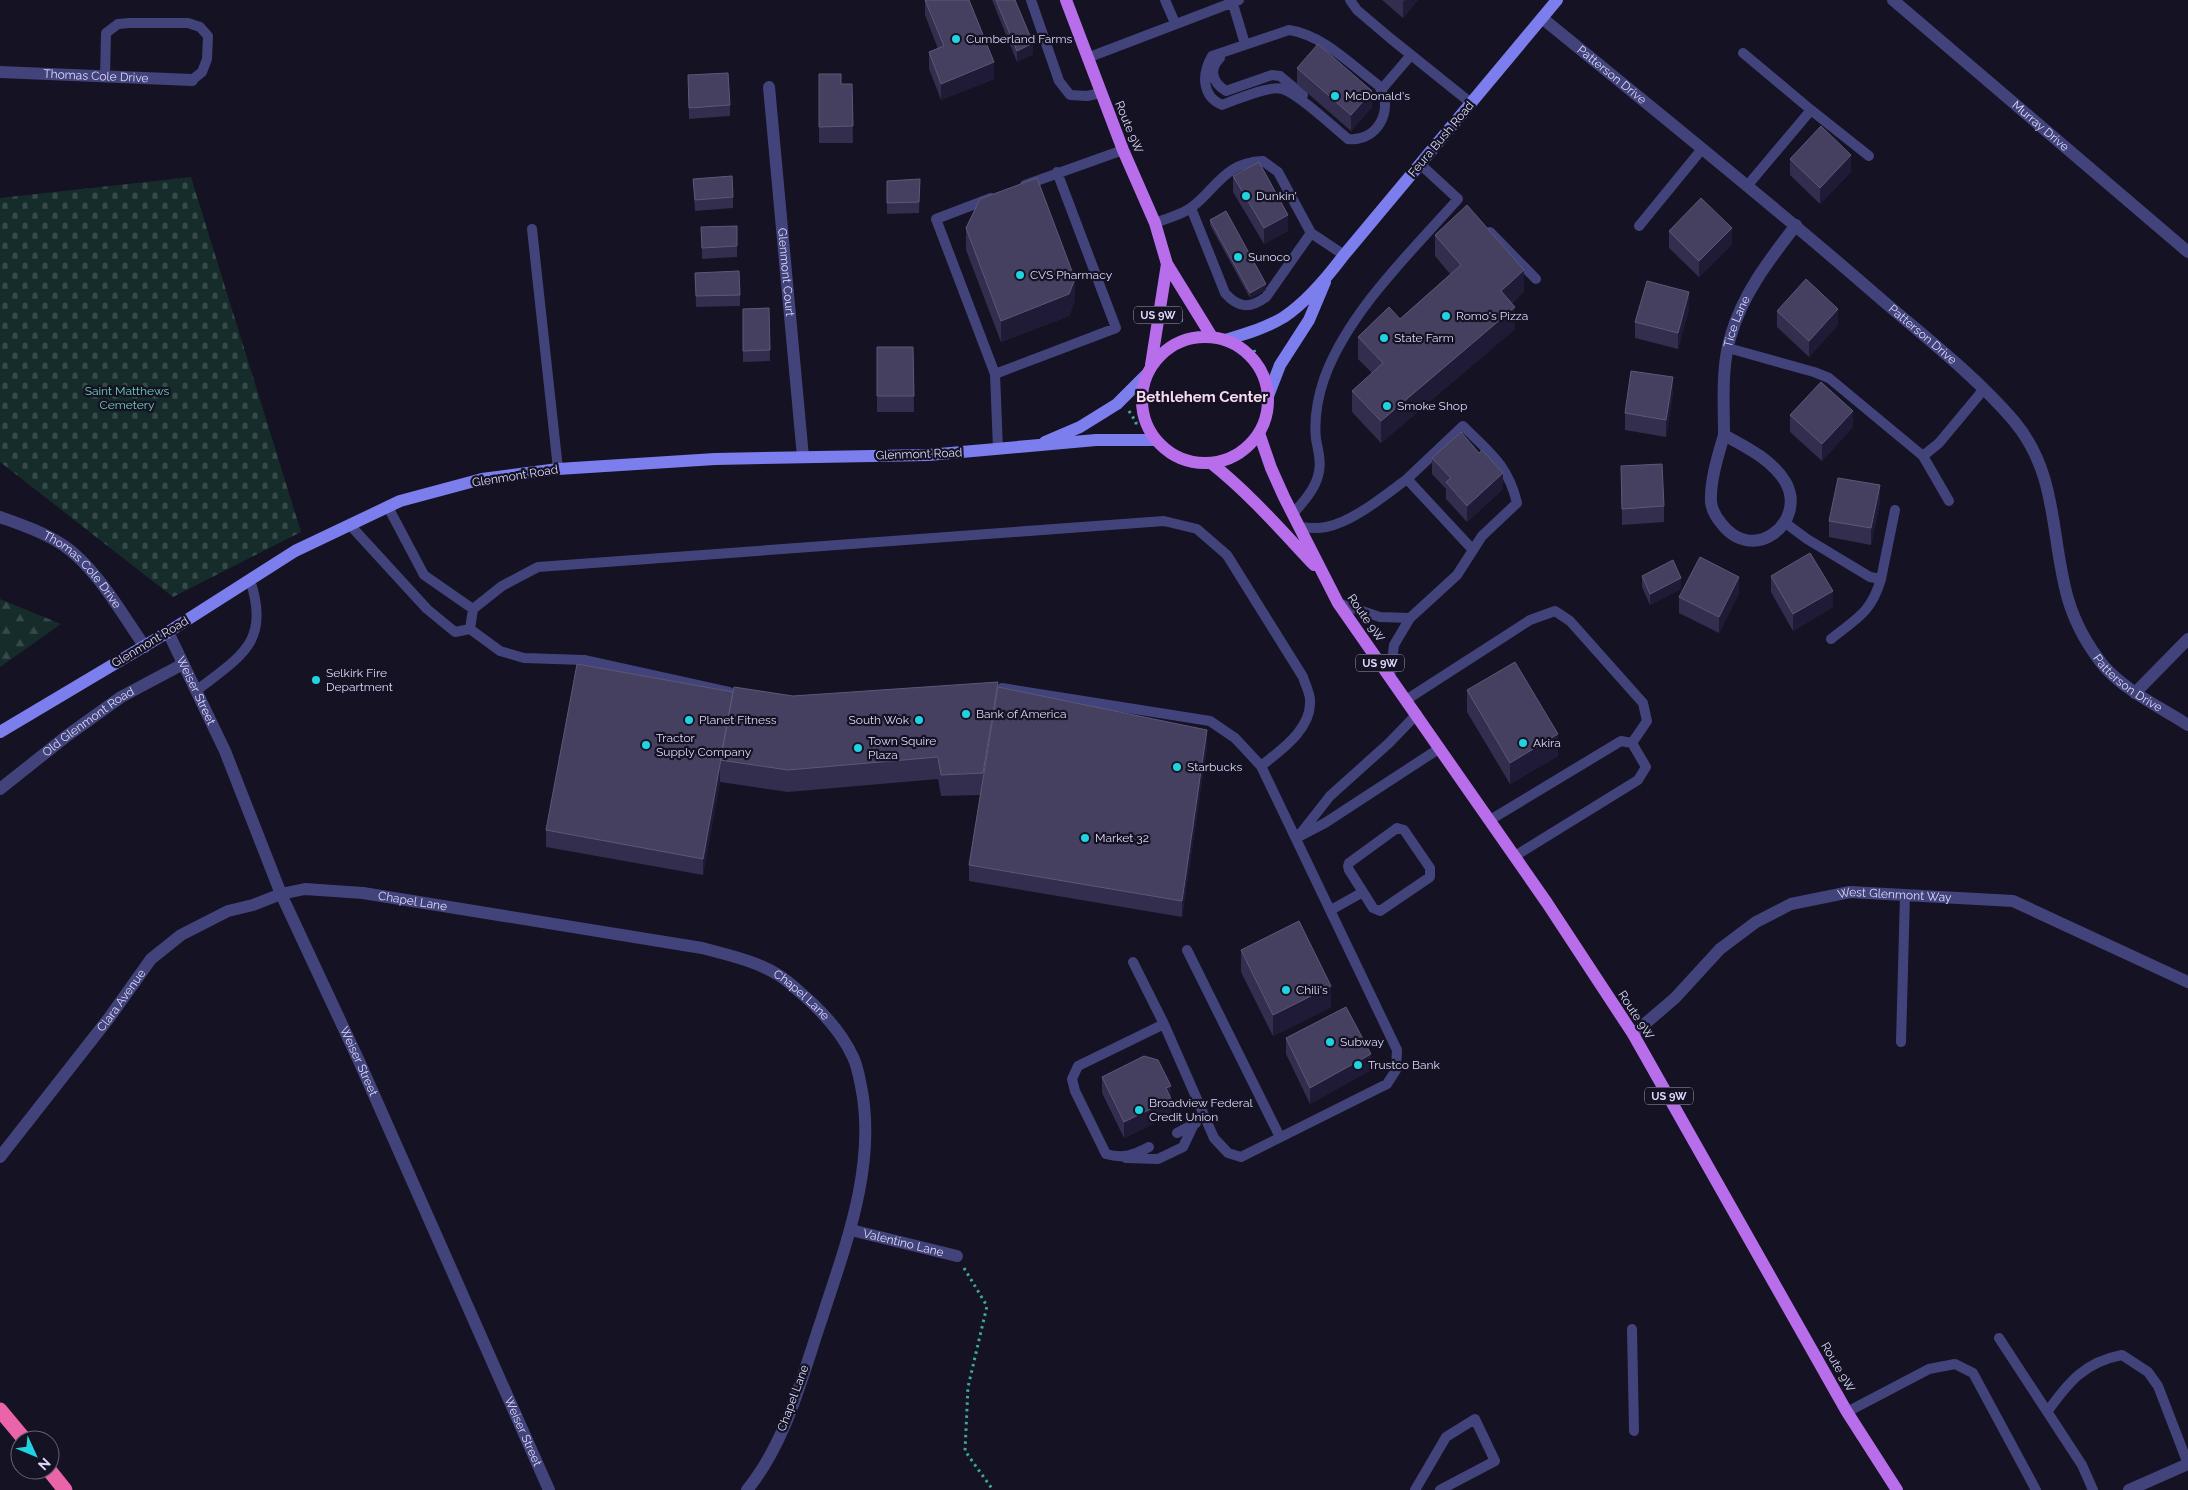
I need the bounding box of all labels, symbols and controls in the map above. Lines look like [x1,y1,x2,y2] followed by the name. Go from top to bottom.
[966,32,1072,46] place label: Cumberland Farms
[950,33,962,45] marker: Cumberland Farms
[1574,43,1649,107] street label: Patterson Drive
[43,67,149,85] street label: Thomas Cole Drive
[1345,89,1410,103] place label: McDonald's
[1329,90,1341,102] marker: McDonald's
[1405,98,1477,180] street label: Feura Bush Road
[2009,98,2072,154] street label: Murray Drive
[1112,99,1146,156] street label: Route 9W
[1256,189,1297,203] place label: Dunkin'
[1240,190,1252,202] marker: Dunkin'
[775,227,797,317] street label: Glenmont Court
[1248,250,1290,264] place label: Sunoco
[1232,251,1244,263] marker: Sunoco
[1030,268,1113,282] place label: CVS Pharmacy
[1014,269,1026,281] marker: CVS Pharmacy
[1721,294,1753,349] street label: Tice Lane
[1886,302,1959,367] street label: Patterson Drive
[1134,306,1182,324] road number: US 9W
[1456,309,1528,323] place label: Romo's Pizza
[1440,310,1452,322] marker: Romo's Pizza
[1394,331,1454,345] place label: State Farm
[1378,332,1390,344] marker: State Farm
[85,384,170,412] park label: Saint Matthews Cemetery
[1136,388,1268,406] district label: Bethlehem Center
[1397,399,1467,413] place label: Smoke Shop
[1381,400,1393,412] marker: Smoke Shop
[875,445,963,463] street label: Glenmont Road
[471,462,559,490] street label: Glenmont Road
[41,528,124,611] street label: Thomas Cole Drive
[1344,591,1388,645] street label: Route 9W
[109,614,191,670] street label: Glenmont Road
[2090,651,2165,715] street label: Patterson Drive
[174,654,219,727] street label: Weiser Street
[1356,654,1404,671] road number: US 9W
[326,666,393,694] place label: Selkirk Fire Department
[310,674,322,686] marker: Selkirk Fire Department
[40,684,136,760] street label: Old Glenmont Road
[976,707,1067,721] place label: Bank of America
[960,708,972,720] marker: Bank of America
[699,713,777,727] place label: Planet Fitness
[849,713,910,727] place label: South Wok
[683,714,695,726] marker: Planet Fitness
[913,714,925,726] marker: South Wok
[656,731,752,759] place label: Tractor Supply Company
[868,734,936,762] place label: Town Squire Plaza
[1533,736,1561,750] place label: Akira
[1517,737,1529,749] marker: Akira
[640,739,652,751] marker: Tractor Supply Company
[852,742,864,754] marker: Town Squire Plaza
[1187,760,1242,774] place label: Starbucks
[1171,761,1183,773] marker: Starbucks
[1095,831,1149,845] place label: Market 32
[1079,832,1091,844] marker: Market 32
[1836,885,1952,905] street label: West Glenmont Way
[377,889,448,914] street label: Chapel Lane
[94,967,148,1034] street label: Clara Avenue
[771,967,832,1023] street label: Chapel Lane
[1296,983,1328,997] place label: Chili's
[1280,984,1292,996] marker: Chili's
[1615,988,1657,1042] street label: Route 9W
[337,1024,381,1098] street label: Weiser Street
[1340,1035,1385,1049] place label: Subway
[1324,1036,1336,1048] marker: Subway
[1368,1058,1441,1072] place label: Trustco Bank
[1352,1059,1364,1071] marker: Trustco Bank
[1645,1088,1693,1104] road number: US 9W
[1149,1096,1253,1124] place label: Broadview Federal Credit Union
[1133,1104,1145,1116] marker: Broadview Federal Credit Union
[862,1226,945,1260] street label: Valentino Lane
[1818,1340,1858,1395] street label: Route 9W
[774,1363,812,1433] street label: Chapel Lane
[502,1395,545,1468] street label: Weiser Street
[10,1430,60,1480] north arrow
[35,1455,54,1473] text: N

